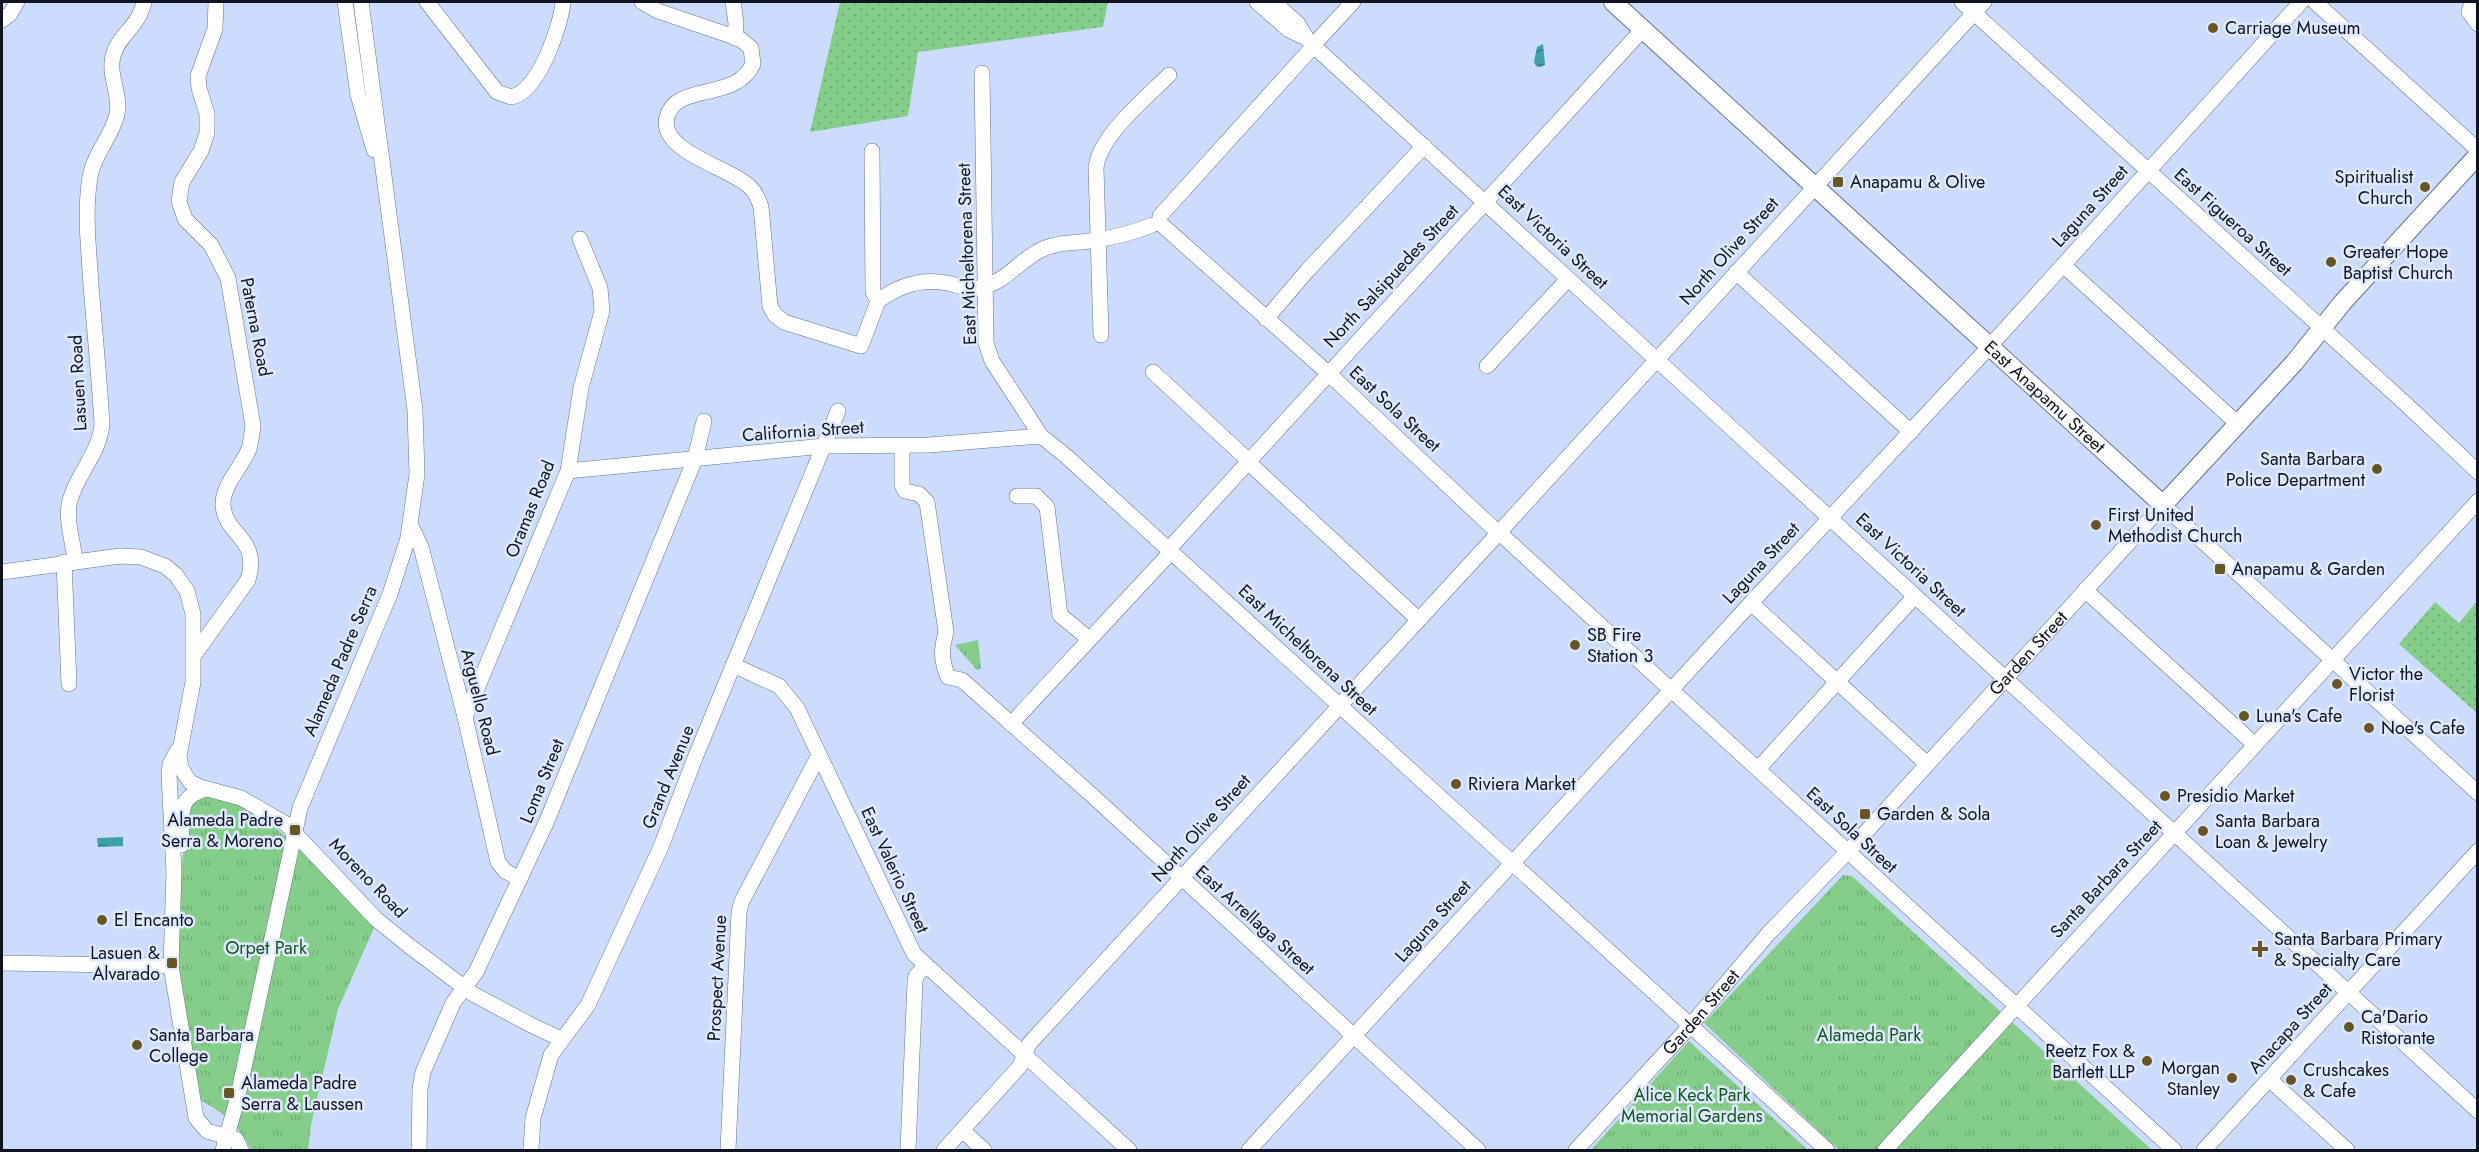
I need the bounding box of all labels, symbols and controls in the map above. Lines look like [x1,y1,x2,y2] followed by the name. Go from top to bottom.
[2225,15,2361,41] place label: Carriage Museum
[2206,21,2220,35] marker: Carriage Museum
[2046,159,2135,253] street label: Laguna Street
[951,162,983,345] street label: East Micheltorena Street
[2168,162,2298,283] street label: East Figueroa Street
[2335,164,2414,211] place label: Spiritualist Church
[1850,169,1985,195] place label: Anapamu & Olive
[1831,175,1845,189] marker: Anapamu & Olive
[1492,179,1615,296] street label: East Victoria Street
[2418,180,2432,194] marker: Spiritualist Church
[1673,191,1785,311] street label: North Olive Street
[1317,198,1465,354] street label: North Salsipuedes Street
[2343,239,2453,286] place label: Greater Hope Baptist Church
[2324,255,2338,269] marker: Greater Hope Baptist Church
[234,275,278,379] street label: Paterna Road
[62,334,94,432] street label: Lasuen Road
[1978,334,2112,460] street label: East Anapamu Street
[1344,360,1447,459] street label: East Sola Street
[741,414,865,448] street label: California Street
[2226,446,2366,493] place label: Santa Barbara Police Department
[499,456,561,562] street label: Oramas Road
[2370,462,2384,476] marker: Santa Barbara Police Department
[2108,502,2243,549] place label: First United Methodist Church
[1850,507,1973,624] street label: East Victoria Street
[1716,516,1806,610] street label: Laguna Street
[2089,518,2103,532] marker: First United Methodist Church
[2232,556,2385,582] place label: Anapamu & Garden
[2213,562,2227,576] marker: Anapamu & Garden
[1233,578,1384,722] street label: East Micheltorena Street
[297,582,383,740] street label: Alameda Padre Serra
[1983,605,2074,701] street label: Garden Street
[1587,622,1654,669] place label: SB Fire Station 3
[1568,638,1582,652] marker: SB Fire Station 3
[454,646,506,758] street label: Arguello Road
[2349,661,2423,708] place label: Victor the Florist
[2330,677,2344,691] marker: Victor the Florist
[2256,703,2342,729] place label: Luna's Cafe
[2237,709,2251,723] marker: Luna's Cafe
[2381,715,2465,741] place label: Noe's Cafe
[635,721,701,833] street label: Grand Avenue
[2362,721,2376,735] marker: Noe's Cafe
[513,734,571,827] street label: Loma Street
[1145,768,1257,888] street label: North Olive Street
[1468,771,1576,797] place label: Riviera Market
[1449,777,1463,791] marker: Riviera Market
[1801,781,1904,880] street label: East Sola Street
[2177,783,2295,809] place label: Presidio Market
[2158,789,2172,803] marker: Presidio Market
[1877,801,1990,827] place label: Garden & Sola
[854,803,936,938] street label: East Valerio Street
[161,807,283,854] place label: Alameda Padre Serra & Moreno
[1858,807,1872,821] marker: Garden & Sola
[2215,808,2327,855] place label: Santa Barbara Loan & Jewelry
[2044,814,2168,944] street label: Santa Barbara Street
[288,823,302,837] marker: Alameda Padre Serra & Moreno
[2196,824,2210,838] marker: Santa Barbara Loan & Jewelry
[323,832,413,924] street label: Moreno Road
[1189,859,1321,981] street label: East Arrellaga Street
[1389,874,1478,968] street label: Laguna Street
[114,907,194,933] place label: El Encanto
[95,913,109,927] marker: El Encanto
[701,914,733,1042] street label: Prospect Avenue
[2274,926,2442,973] place label: Santa Barbara Primary & Specialty Care
[225,935,307,961] park label: Orpet Park
[90,940,160,987] place label: Lasuen & Alvarado
[2251,940,2269,958] marker: Santa Barbara Primary & Specialty Care
[165,956,179,970] marker: Lasuen & Alvarado
[1656,963,1746,1061] street label: Garden Street
[2242,976,2338,1079] street label: Anacapa Street
[2361,1004,2435,1051] place label: Ca'Dario Ristorante
[2342,1020,2356,1034] marker: Ca'Dario Ristorante
[149,1022,254,1069] place label: Santa Barbara College
[1817,1022,1921,1048] park label: Alameda Park
[130,1038,144,1052] marker: Santa Barbara College
[2045,1038,2135,1085] place label: Reetz Fox & Bartlett LLP
[2140,1054,2154,1068] marker: Reetz Fox & Bartlett LLP
[2161,1055,2220,1102] place label: Morgan Stanley
[2303,1057,2389,1104] place label: Crushcakes & Cafe
[241,1070,364,1117] place label: Alameda Padre Serra & Laussen
[2225,1071,2239,1085] marker: Morgan Stanley
[2284,1073,2298,1087] marker: Crushcakes & Cafe
[1621,1082,1763,1129] park label: Alice Keck Park Memorial Gardens
[222,1086,236,1100] marker: Alameda Padre Serra & Laussen

